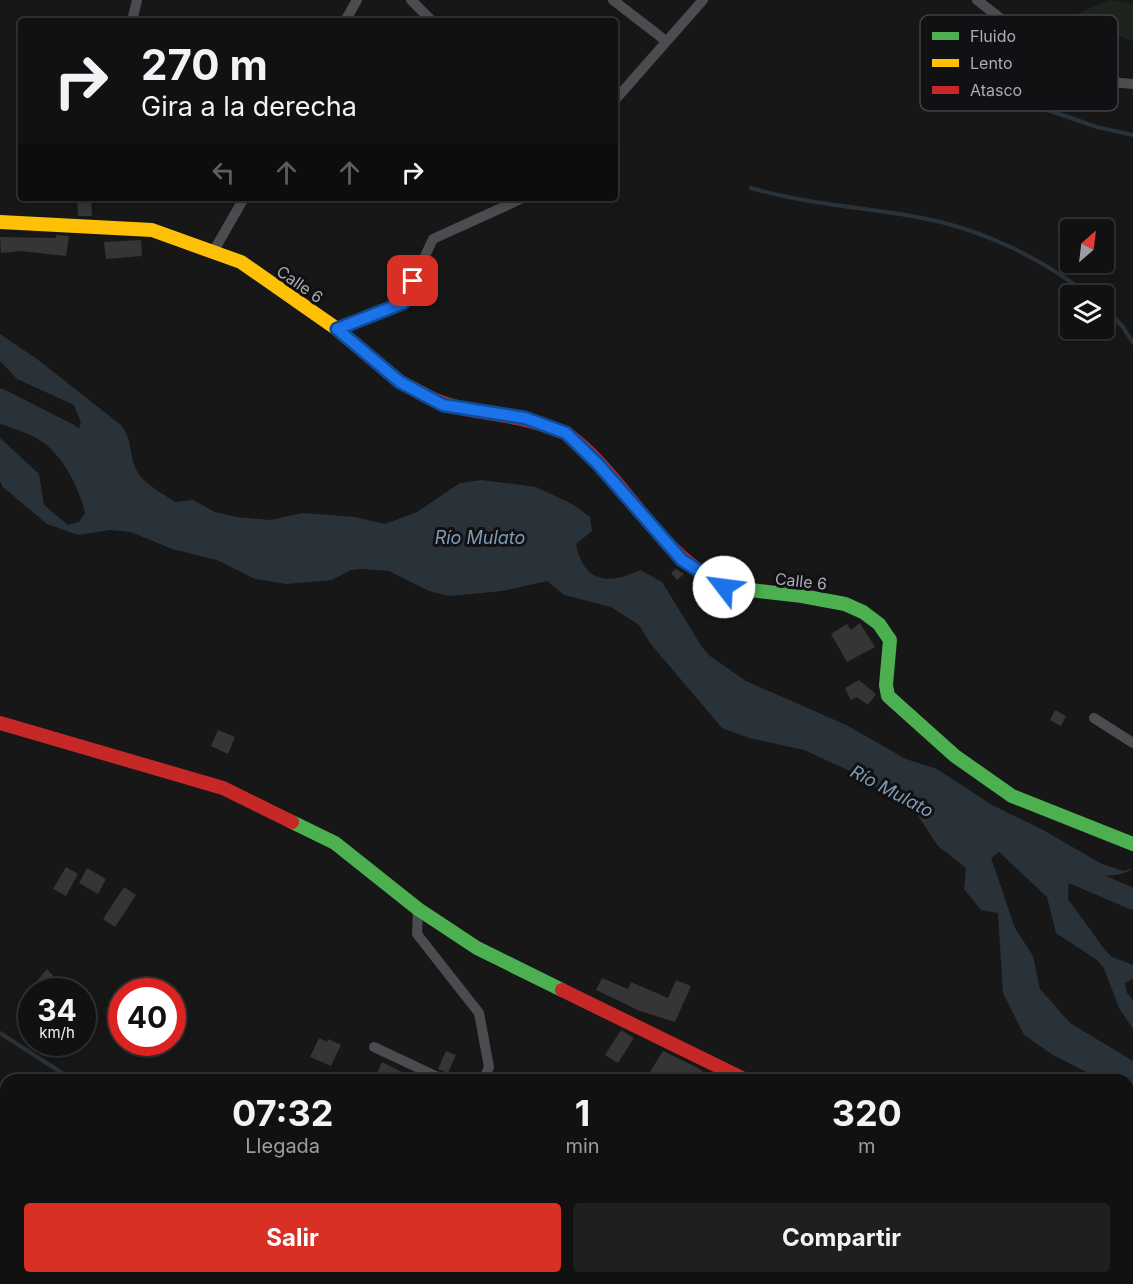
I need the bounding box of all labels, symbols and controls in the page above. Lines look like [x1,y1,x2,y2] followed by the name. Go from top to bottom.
[920,15,1118,111] legend
[970,26,1016,46] text: Fluido
[141,39,268,90] text: 270 m
[42,42,120,120] icon: right
[970,53,1013,73] text: Lento
[970,80,1022,100] text: Atasco
[141,90,357,123] text: Gira a la derecha
[207,156,240,189] icon: left
[270,156,303,189] icon: ahead
[333,156,366,189] icon: ahead
[396,156,429,189] icon: right
[1060,219,1114,273] north arrow
[1060,219,1114,339] map controls
[387,255,438,306] pin
[273,261,327,307] street label: Calle 6
[396,264,429,297] icon: arrive
[1060,285,1114,339] button: layers
[435,527,525,548] water label: Río Mulato
[692,555,756,619] position arrow
[774,568,828,594] street label: Calle 6
[847,760,937,822] water label: Río Mulato
[108,978,186,1056] speed limit sign: 40
[37,992,77,1028] text: 34
[39,1023,75,1042] text: km/h
[232,1091,333,1135] text: 07:32
[575,1091,590,1135] text: 1
[832,1091,902,1135] text: 320
[245,1134,320,1158] text: Llegada
[565,1134,600,1158] text: min
[858,1134,876,1158] text: m
[24,1203,561,1272] button: Salir
[573,1203,1110,1272] button: Compartir

